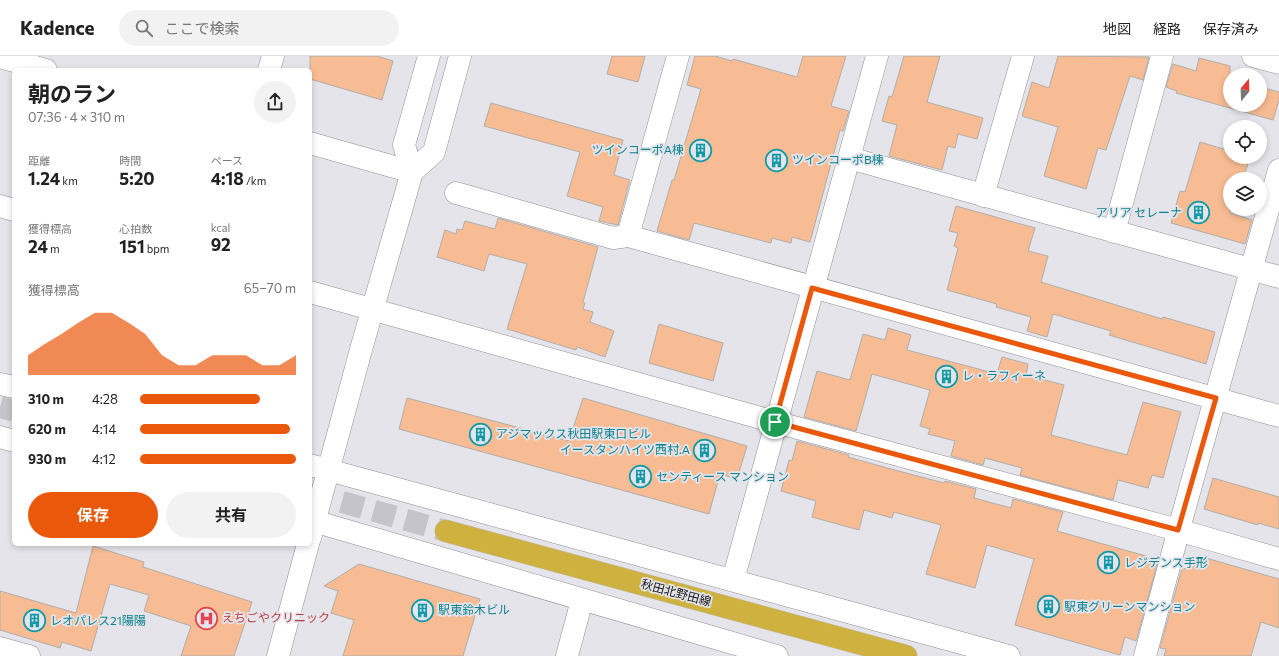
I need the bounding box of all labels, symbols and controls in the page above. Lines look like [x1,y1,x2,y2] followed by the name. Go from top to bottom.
[119,10,399,46] search box
[20,16,95,39] text: Kadence
[133,17,155,39] icon: search
[165,19,240,37] text: ここで検索
[1103,20,1131,37] text: 地図
[1153,20,1181,37] text: 経路
[1203,20,1259,37] text: 保存済み
[1223,68,1267,112] north arrow
[1223,68,1267,216] map controls
[28,80,116,107] text: 朝のラン
[254,81,296,123] button: share
[28,109,125,125] text: 07:36 · 4 × 310 m
[1223,120,1267,164] button: locate
[687,137,713,163] building icon: ツインコーポA棟
[592,142,684,156] place label: ツインコーポA棟
[764,147,790,173] building icon: ツインコーポB棟
[792,152,884,166] place label: ツインコーポB棟
[28,154,50,167] text: 距離
[119,154,141,167] text: 時間
[211,154,243,167] text: ペース
[28,168,60,189] text: 1.24
[119,168,155,189] text: 5:20
[211,168,244,189] text: 4:18
[1223,172,1267,216] button: layers
[60,174,78,187] text: km
[244,174,266,187] text: /km
[1185,200,1211,226] building icon: アリア セレーナ
[1096,205,1182,219] place label: アリア セレーナ
[211,221,230,234] text: kcal
[28,222,72,235] text: 獲得標高
[119,222,152,235] text: 心拍数
[211,234,231,255] text: 92
[28,236,48,257] text: 24
[119,236,145,257] text: 151
[48,242,60,255] text: m
[145,242,169,255] text: bpm
[244,280,296,296] text: 65–70 m
[28,282,80,298] text: 獲得標高
[934,363,960,389] building icon: レ・ラフィーネ
[962,368,1046,382] place label: レ・ラフィーネ
[28,391,64,407] text: 310 m
[92,391,118,407] text: 4:28
[758,405,792,439] pin
[764,411,786,433] icon: arrive
[28,421,66,437] text: 620 m
[92,421,116,437] text: 4:14
[467,421,493,447] building icon: アジマックス秋田駅東口ビル
[496,426,651,440] place label: アジマックス秋田駅東口ビル
[692,437,718,463] building icon: イースタンハイツ西村.A
[560,442,690,456] place label: イースタンハイツ西村.A
[28,451,66,467] text: 930 m
[92,451,116,467] text: 4:12
[627,464,653,490] building icon: センティース マンション
[656,469,789,483] place label: センティース マンション
[28,492,158,538] button: 保存
[166,492,296,538] button: 共有
[1096,550,1122,576] building icon: レジデンス手形
[1124,555,1208,569] place label: レジデンス手形
[640,576,713,608] street label: 秋田北野田線
[1036,594,1062,620] building icon: 駅東グリーンマンション
[409,597,435,623] building icon: 駅東鈴木ビル
[1064,599,1195,613] place label: 駅東グリーンマンション
[438,602,510,616] place label: 駅東鈴木ビル
[194,605,220,631] hospital icon: えちごやクリニック
[21,608,47,634] building icon: レオパレス21陽陽
[222,610,330,624] place label: えちごやクリニック
[50,613,146,627] place label: レオパレス21陽陽

